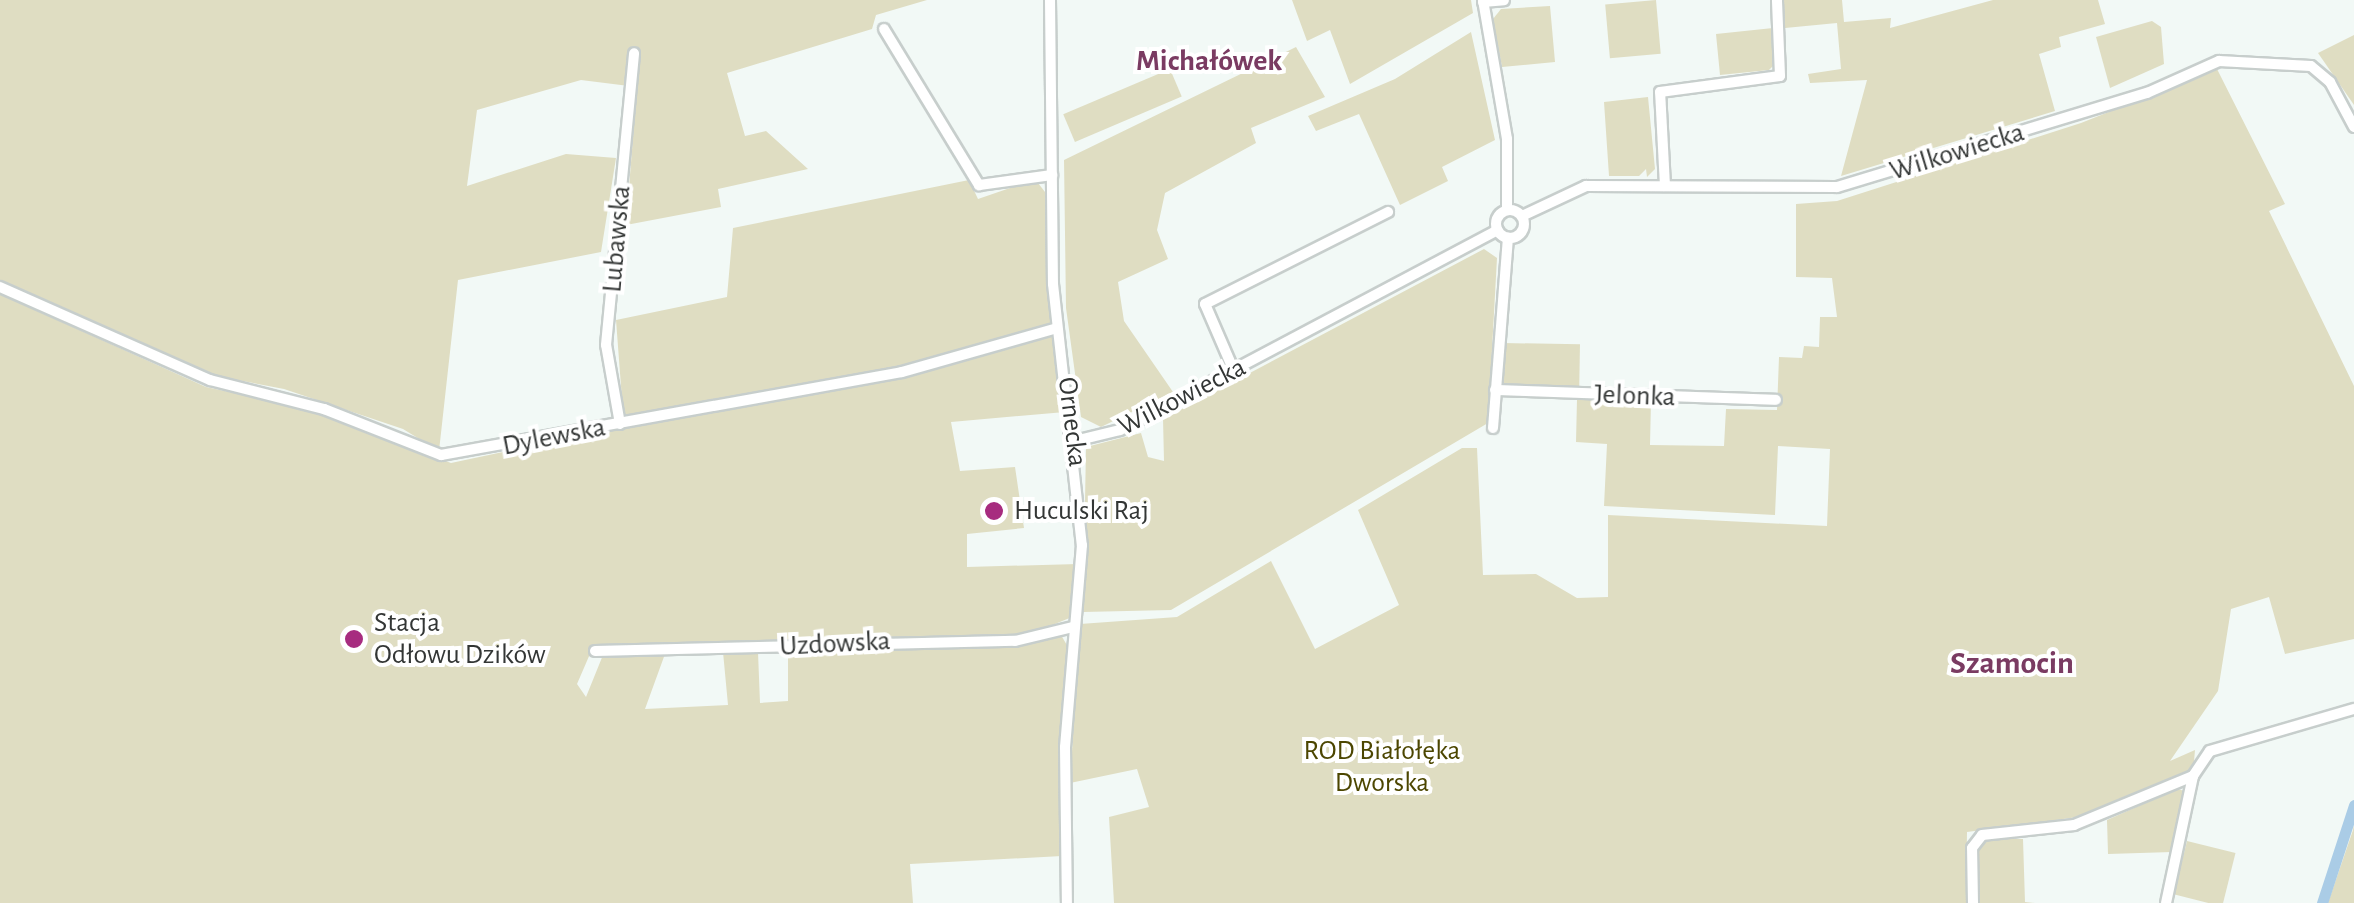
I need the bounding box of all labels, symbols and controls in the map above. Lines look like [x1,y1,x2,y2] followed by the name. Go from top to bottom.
[1136,43,1282,79] district label: Michałówek
[1886,116,2028,188] street label: Wilkowiecka
[596,184,638,294] street label: Lubawska
[1113,351,1251,443] street label: Wilkowiecka
[1050,375,1094,469] street label: Ornecka
[1594,378,1676,414] street label: Jelonka
[500,411,608,463] street label: Dylewska
[1014,494,1149,528] place label: Huculski Raj
[983,500,1005,522] marker: Huculski Raj
[374,606,546,672] place label: Stacja Odłowu Dzików
[779,624,891,664] street label: Uzdowska
[343,628,365,650] marker: Stacja Odłowu Dzików
[1950,644,2074,682] district label: Szamocin
[1304,734,1460,800] park label: ROD Białołęka Dworska

